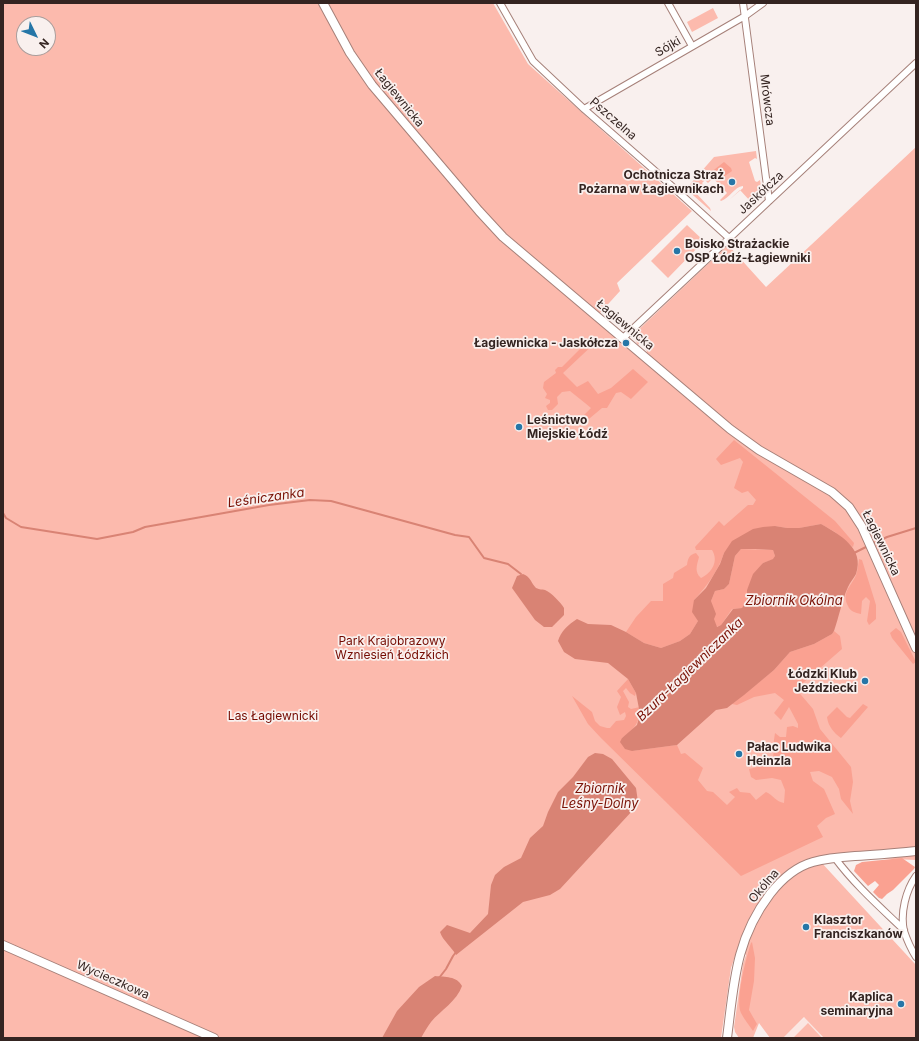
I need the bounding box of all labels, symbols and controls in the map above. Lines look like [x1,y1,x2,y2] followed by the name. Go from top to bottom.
[16,16,56,56] north arrow
[653,34,683,60] street label: Sójki
[36,36,52,51] text: N
[371,66,427,130] street label: Łagiewnicka
[757,73,777,127] street label: Mrówcza
[587,95,639,143] street label: Pszczelna
[579,168,724,196] place label: Ochotnicza Straż Pożarna w Łagiewnikach
[735,169,787,217] street label: Jaskółcza
[727,177,737,187] marker: Ochotnicza Straż Pożarna w Łagiewnikach
[685,237,811,265] place label: Boisko Strażackie OSP Łódź-Łagiewniki
[672,246,682,256] marker: Boisko Strażackie OSP Łódź-Łagiewniki
[593,297,657,353] street label: Łagiewnicka
[474,336,618,350] place label: Łagiewnicka - Jaskółcza
[621,338,631,348] marker: Łagiewnicka - Jaskółcza
[527,413,608,441] place label: Leśnictwo Miejskie Łódź
[514,422,524,432] marker: Leśnictwo Miejskie Łódź
[227,485,305,511] water label: Leśniczanka
[859,508,903,578] street label: Łagiewnicka
[745,593,843,609] water label: Zbiornik Okólna
[634,615,746,725] water label: Bzura-Łagiewniczanka
[335,634,449,662] park label: Park Krajobrazowy Wzniesień Łódzkich
[788,667,857,695] place label: Łódzki Klub Jeździecki
[860,676,870,686] marker: Łódzki Klub Jeździecki
[228,709,318,723] park label: Las Łagiewnicki
[747,740,831,768] place label: Pałac Ludwika Heinzla
[734,749,744,759] marker: Pałac Ludwika Heinzla
[561,781,639,812] water label: Zbiornik Leśny-Dolny
[746,866,782,906] street label: Okólna
[814,913,903,941] place label: Klasztor Franciszkanów
[801,922,811,932] marker: Klasztor Franciszkanów
[74,958,152,1002] street label: Wycieczkowa
[821,990,893,1018] place label: Kaplica seminaryjna
[896,999,906,1009] marker: Kaplica seminaryjna

